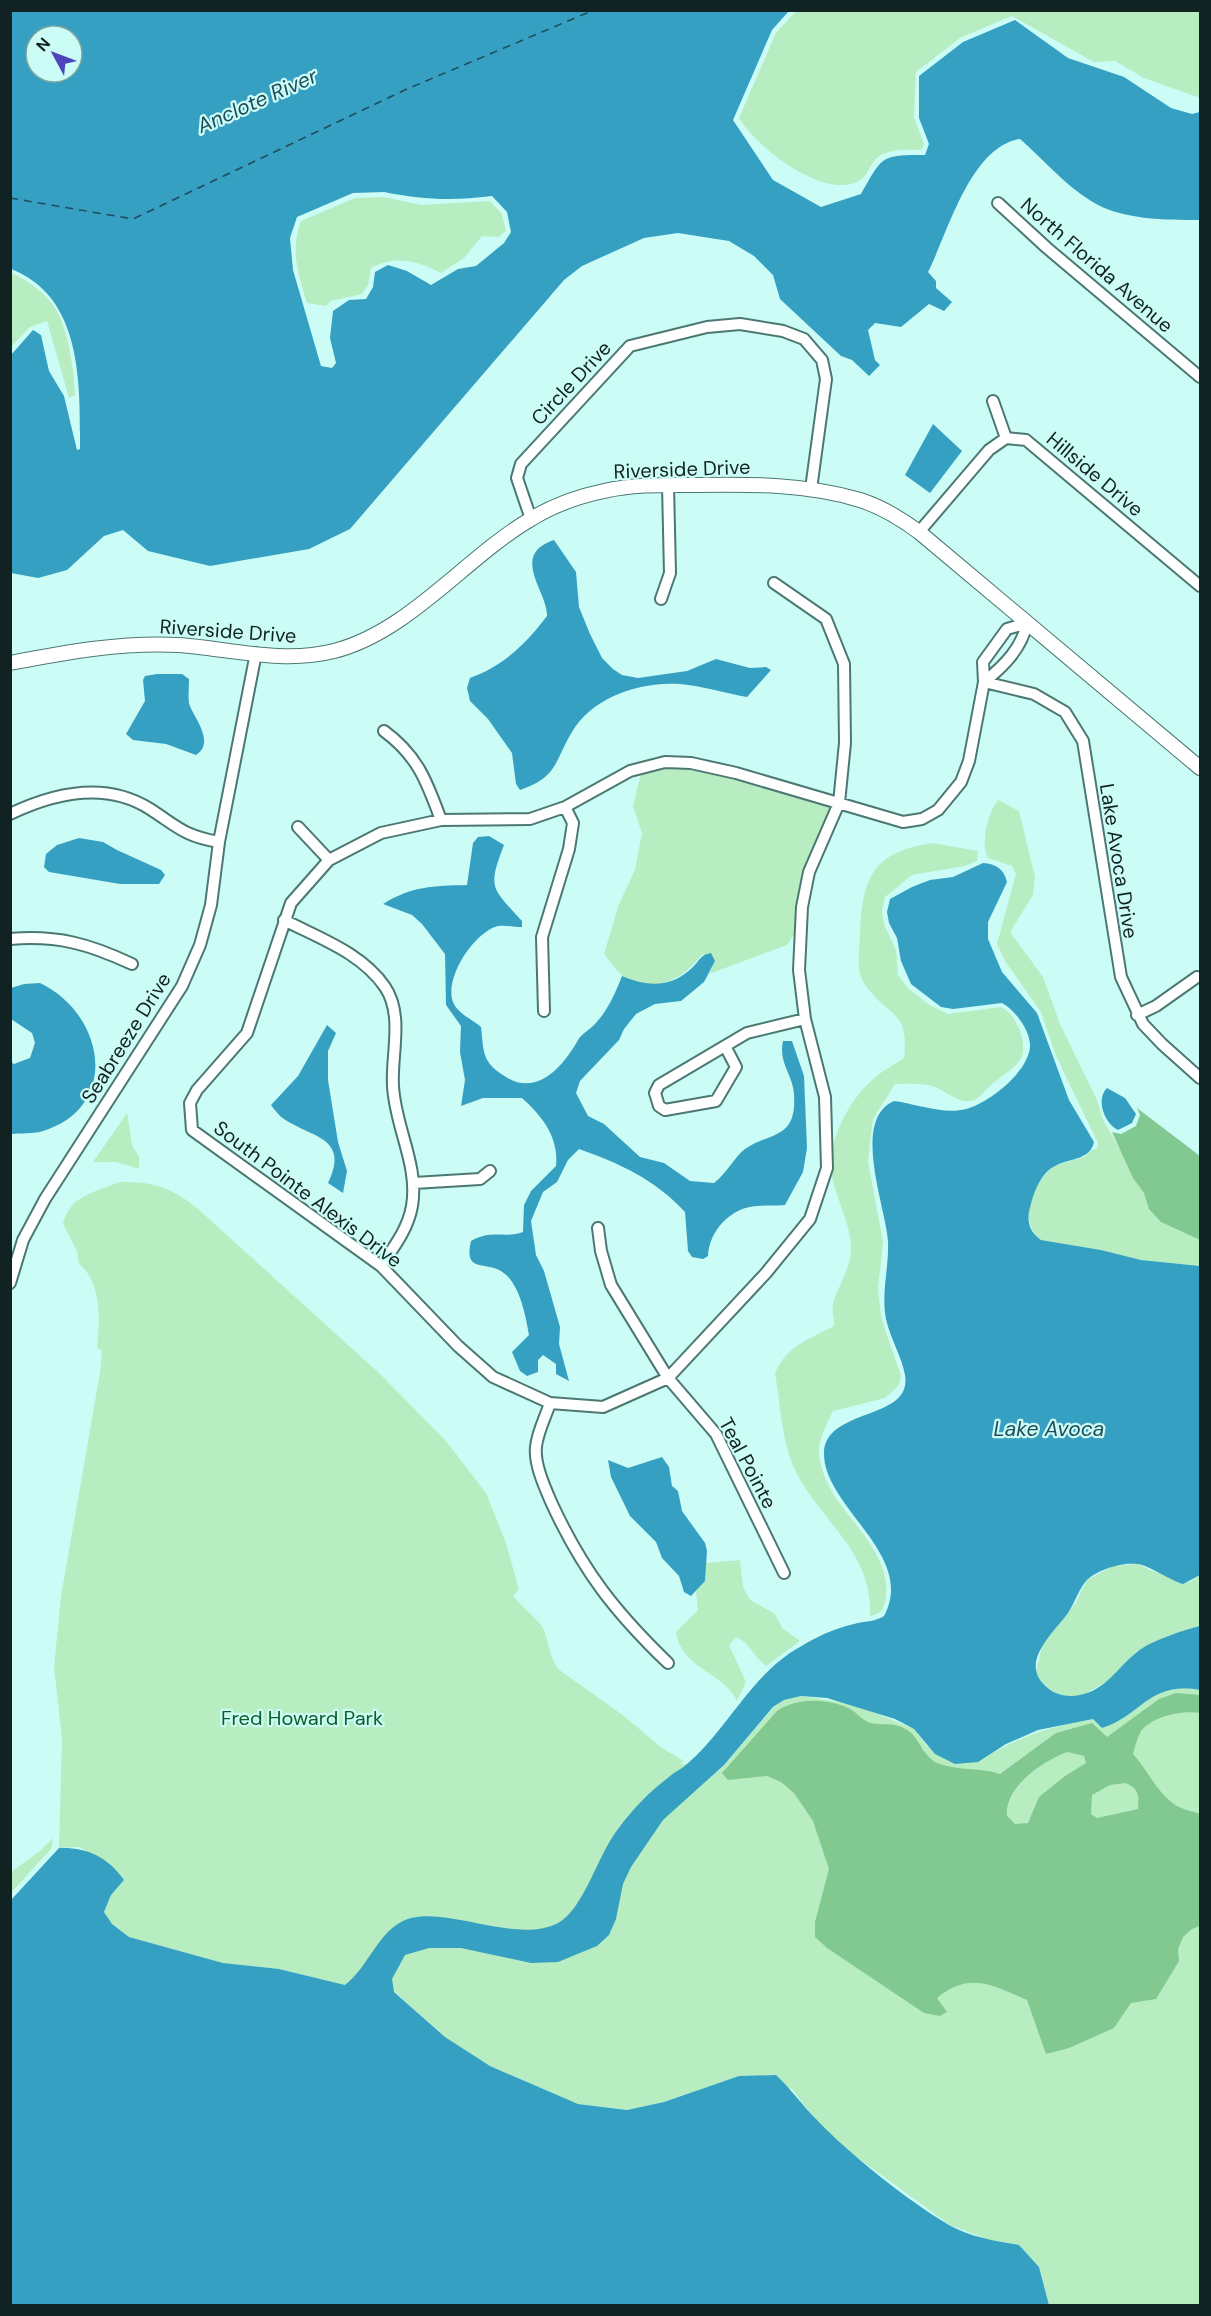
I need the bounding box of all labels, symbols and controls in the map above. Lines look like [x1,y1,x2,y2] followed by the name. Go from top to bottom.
[24,24,84,84] north arrow
[31,33,55,56] text: N
[191,61,323,140] water label: Anclote River
[1015,192,1179,338] street label: North Florida Avenue
[525,335,617,431] street label: Circle Drive
[1041,426,1149,522] street label: Hillside Drive
[613,454,751,484] street label: Riverside Drive
[159,613,297,649] street label: Riverside Drive
[1094,782,1144,940] street label: Lake Avoca Drive
[75,968,177,1108] street label: Seabreeze Drive
[209,1115,407,1273] street label: South Pointe Alexis Drive
[713,1413,783,1513] street label: Teal Pointe
[994,1415,1104,1443] water label: Lake Avoca
[221,1705,383,1731] park label: Fred Howard Park

